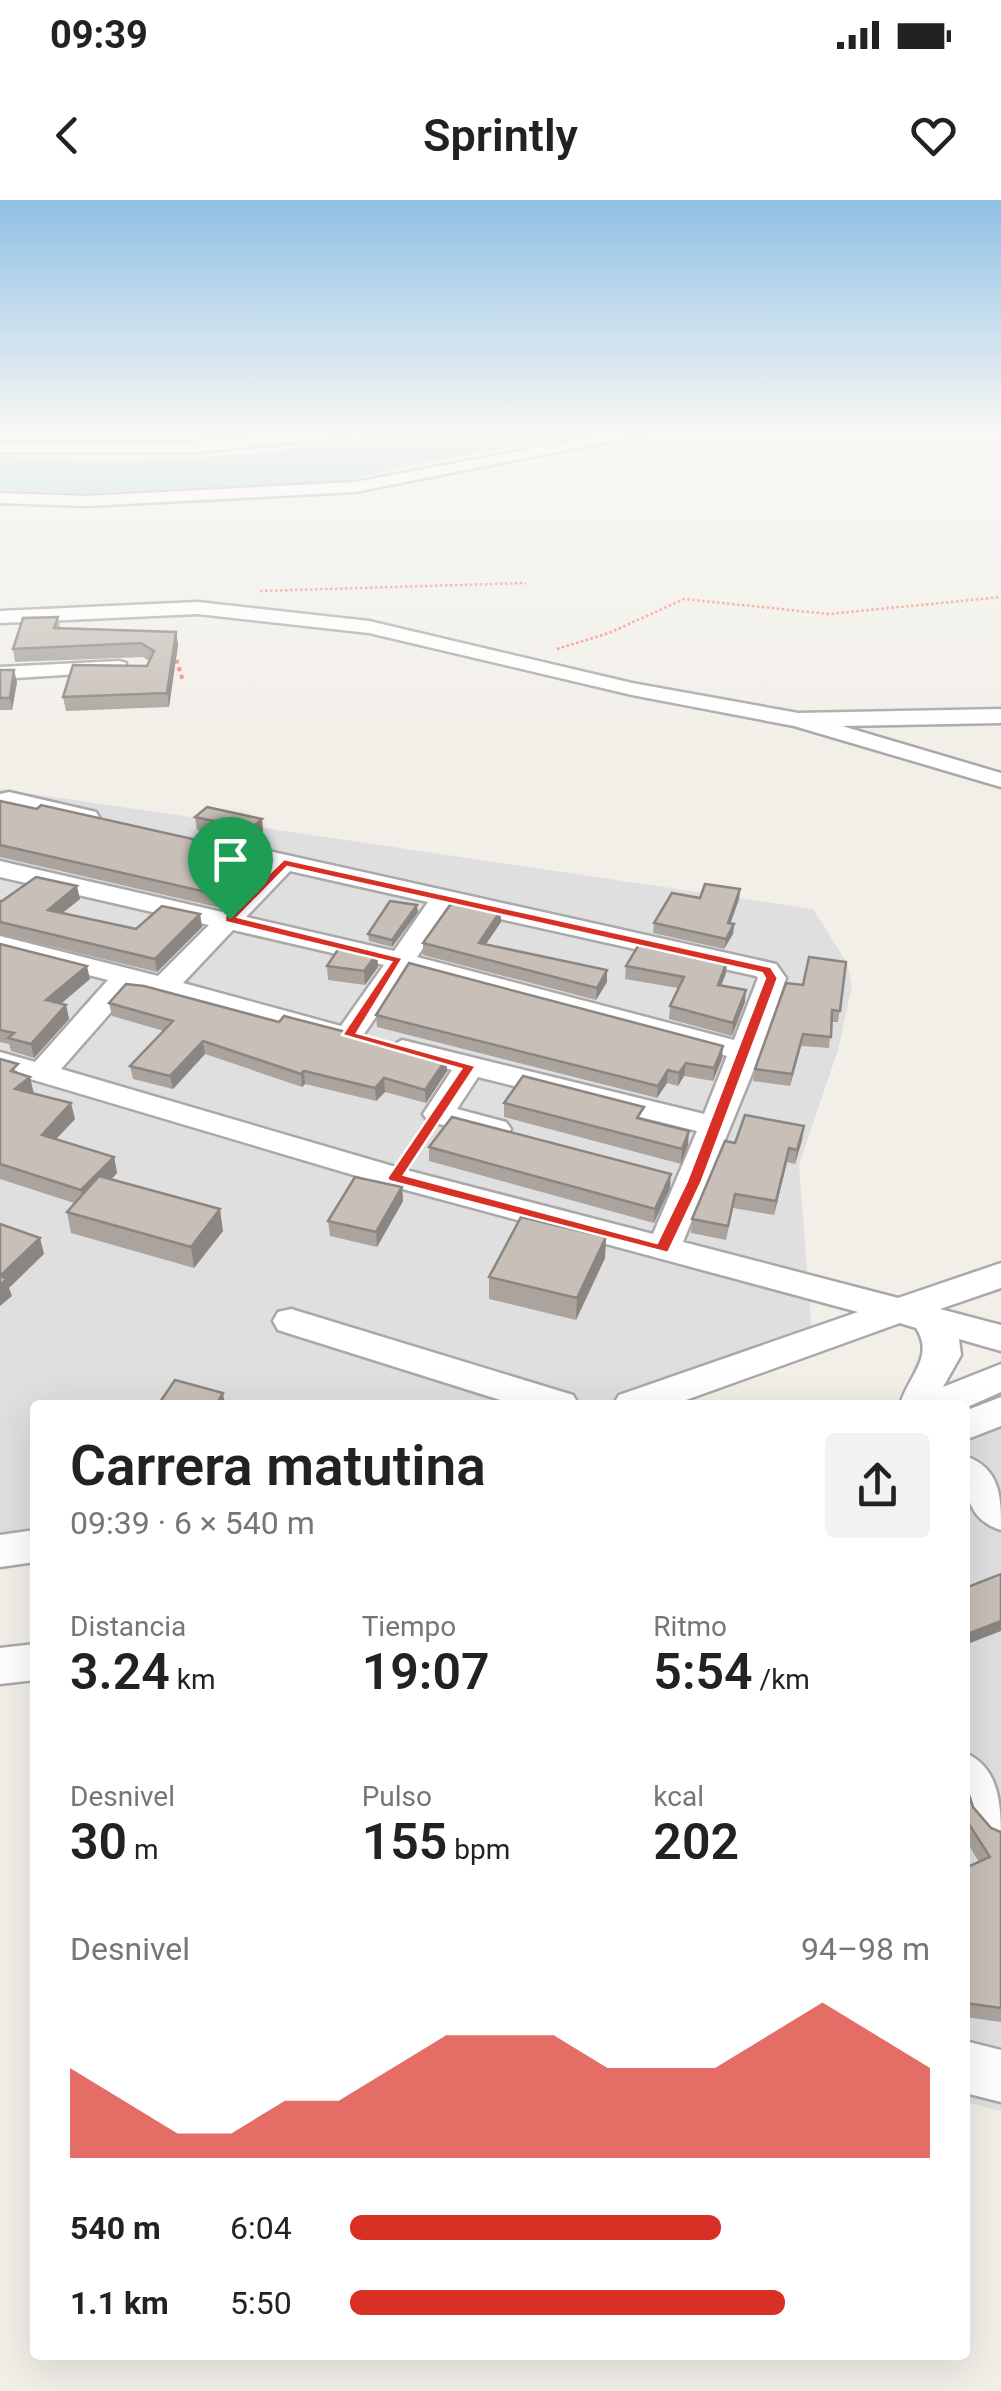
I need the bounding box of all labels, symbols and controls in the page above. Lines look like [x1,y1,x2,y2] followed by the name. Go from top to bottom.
[50,13,148,57] text: 09:39
[40,108,95,163] icon: back
[906,108,961,163] icon: heart
[423,109,578,162] text: Sprintly
[188,817,273,920] pin
[203,832,258,887] icon: arrive
[825,1433,930,1538] button: share
[70,1434,486,1498] text: Carrera matutina
[70,1504,315,1542] text: 09:39 · 6 × 540 m
[70,1610,186,1643] text: Distancia
[362,1610,456,1643] text: Tiempo
[653,1610,727,1643] text: Ritmo
[70,1643,170,1701] text: 3.24
[362,1643,490,1701] text: 19:07
[653,1643,753,1701] text: 5:54
[170,1663,216,1696] text: km
[753,1663,810,1696] text: /km
[70,1780,175,1813] text: Desnivel
[362,1780,432,1813] text: Pulso
[653,1780,704,1813] text: kcal
[70,1813,127,1871] text: 30
[362,1813,447,1871] text: 155
[653,1813,739,1871] text: 202
[127,1833,159,1866] text: m
[447,1833,510,1866] text: bpm
[70,1930,190,1968] text: Desnivel
[801,1930,930,1968] text: 94–98 m
[70,2209,161,2247] text: 540 m
[230,2209,292,2247] text: 6:04
[70,2284,169,2322] text: 1.1 km
[230,2284,292,2322] text: 5:50

